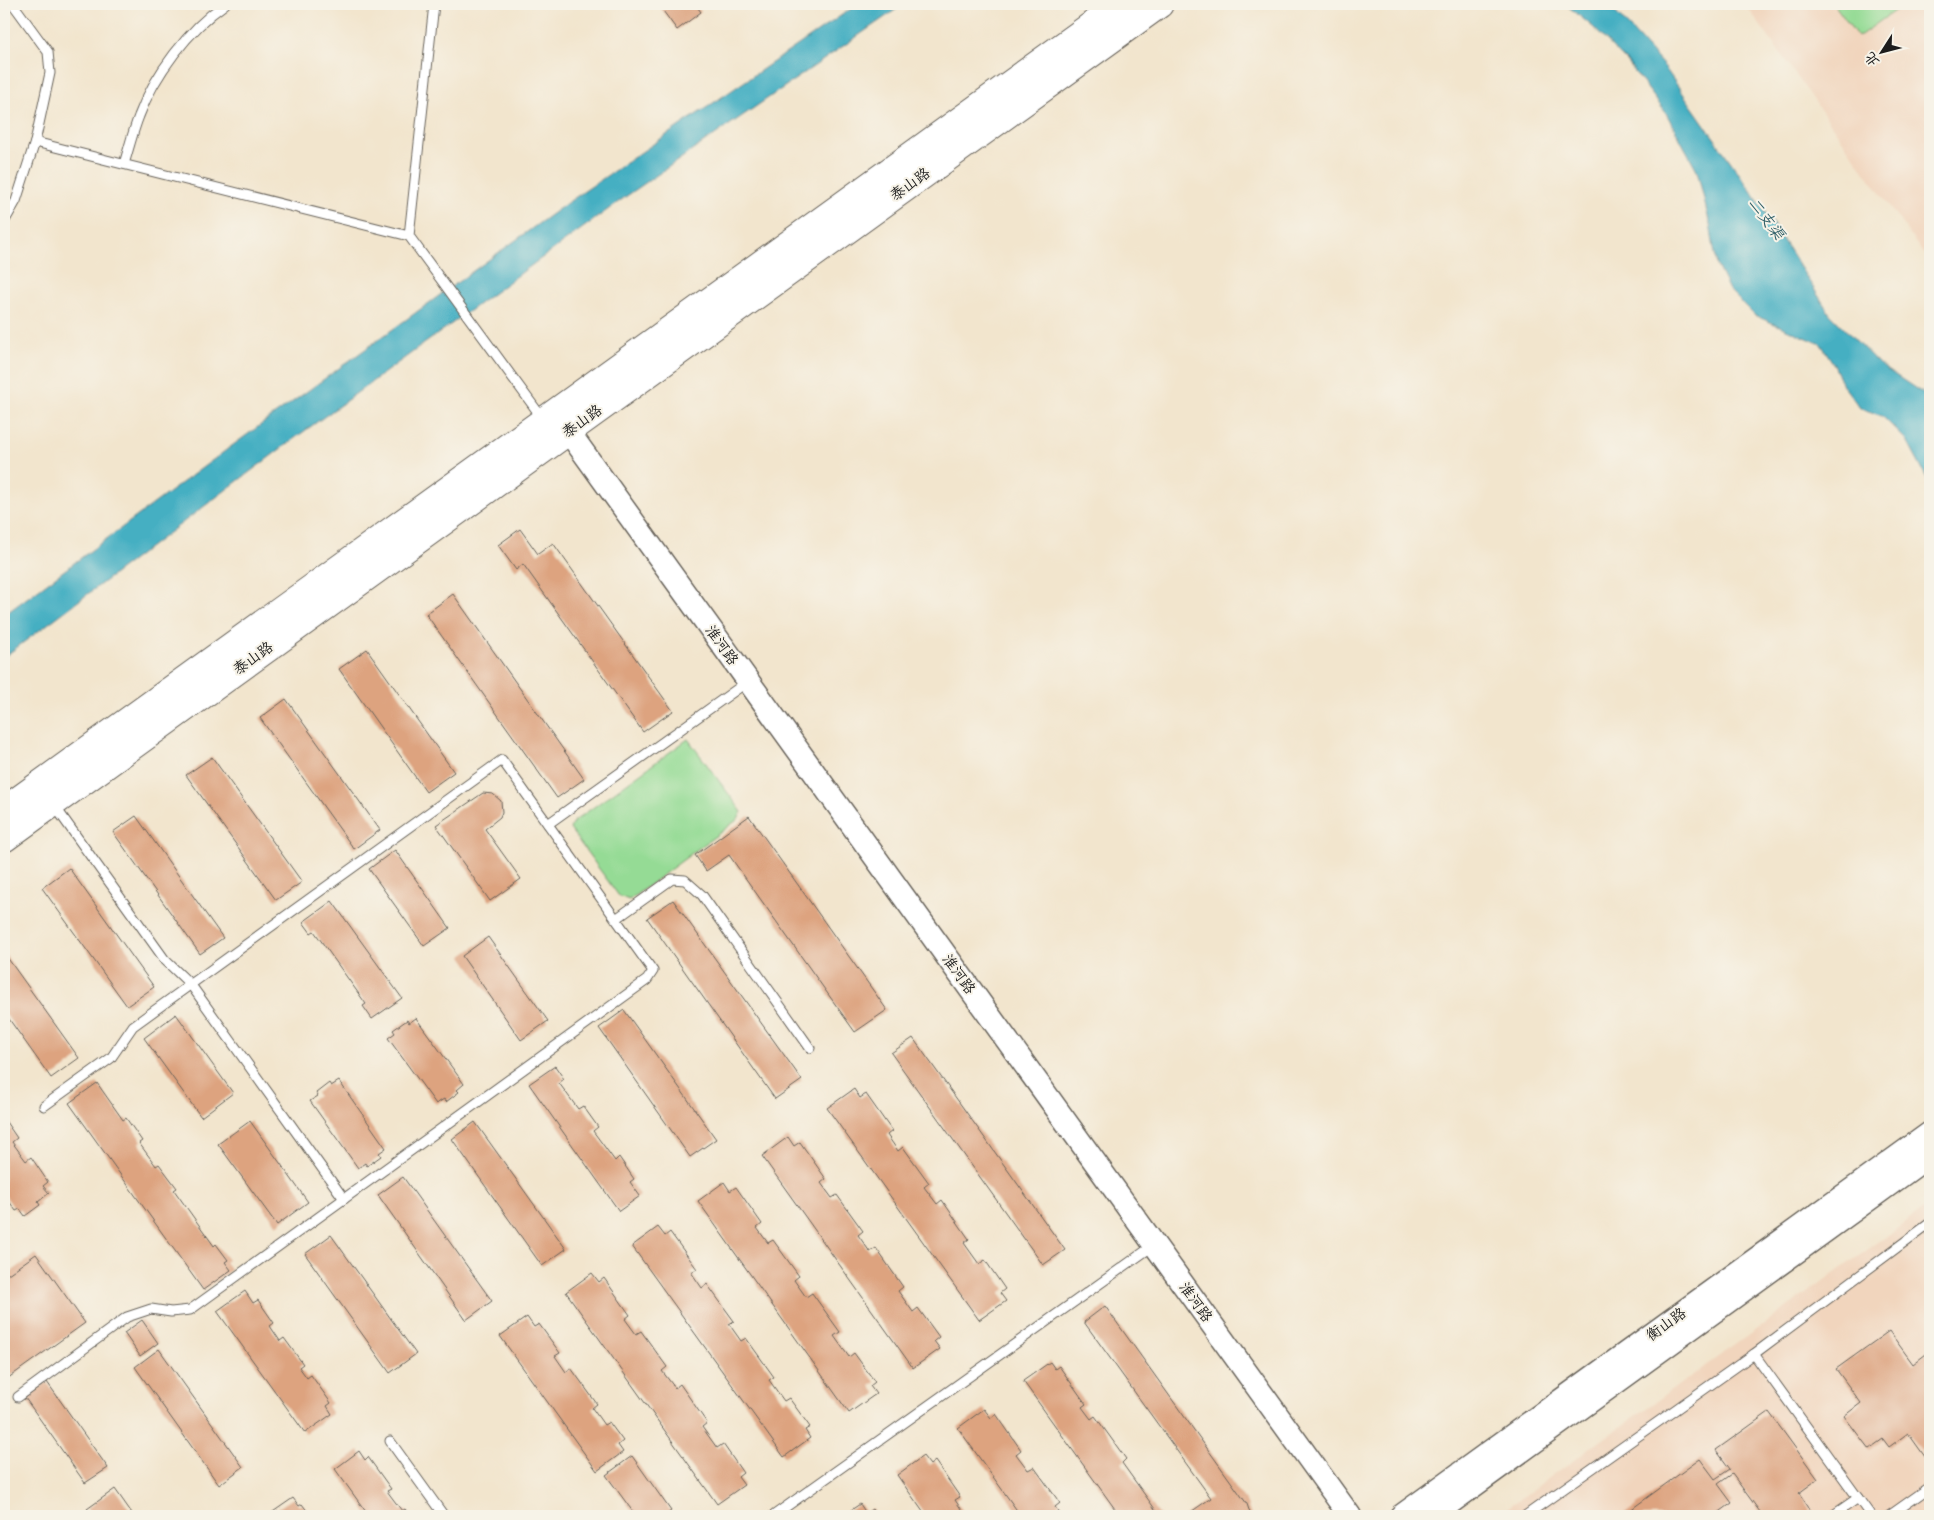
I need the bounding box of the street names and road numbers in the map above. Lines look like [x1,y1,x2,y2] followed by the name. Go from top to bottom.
[884,160,934,205] street label: 泰山路
[556,397,606,442] street label: 泰山路
[701,619,746,669] street label: 淮河路
[227,634,277,679] street label: 泰山路
[938,948,983,998] street label: 淮河路
[1175,1276,1220,1326] street label: 淮河路
[1640,1300,1690,1345] street label: 衡山路

